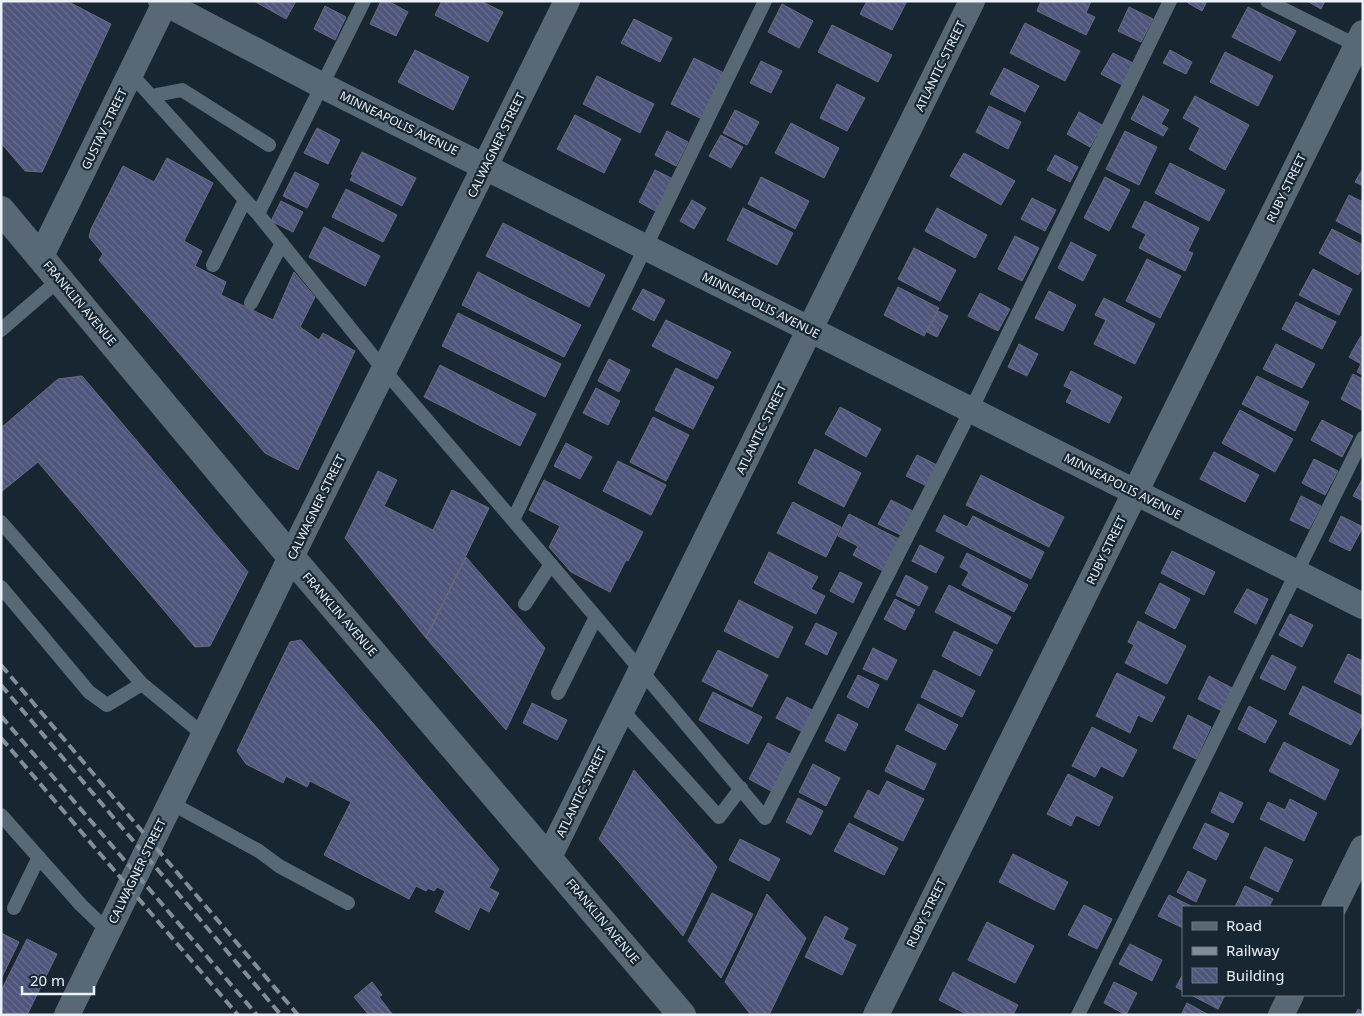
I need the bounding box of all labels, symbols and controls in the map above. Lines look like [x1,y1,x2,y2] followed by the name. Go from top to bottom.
[911,18,969,114] street label: ATLANTIC STREET
[77,85,131,172] street label: GUSTAV STREET
[337,87,461,159] street label: MINNEAPOLIS AVENUE
[463,89,529,201] street label: CALWAGNER STREET
[1262,150,1310,225] street label: RUBY STREET
[39,257,121,349] street label: FRANKLIN AVENUE
[699,268,823,342] street label: MINNEAPOLIS AVENUE
[732,381,790,477] street label: ATLANTIC STREET
[1061,449,1185,523] street label: MINNEAPOLIS AVENUE
[283,451,349,563] street label: CALWAGNER STREET
[1082,512,1130,587] street label: RUBY STREET
[299,568,381,660] street label: FRANKLIN AVENUE
[552,744,610,840] street label: ATLANTIC STREET
[104,815,170,927] street label: CALWAGNER STREET
[562,875,644,967] street label: FRANKLIN AVENUE
[902,875,950,950] street label: RUBY STREET
[1182,906,1344,996] legend
[1226,915,1262,935] text: Road
[1226,940,1280,960] text: Railway
[22,964,95,996] scale bar
[1226,965,1284,985] text: Building
[30,970,65,990] text: 20 m

